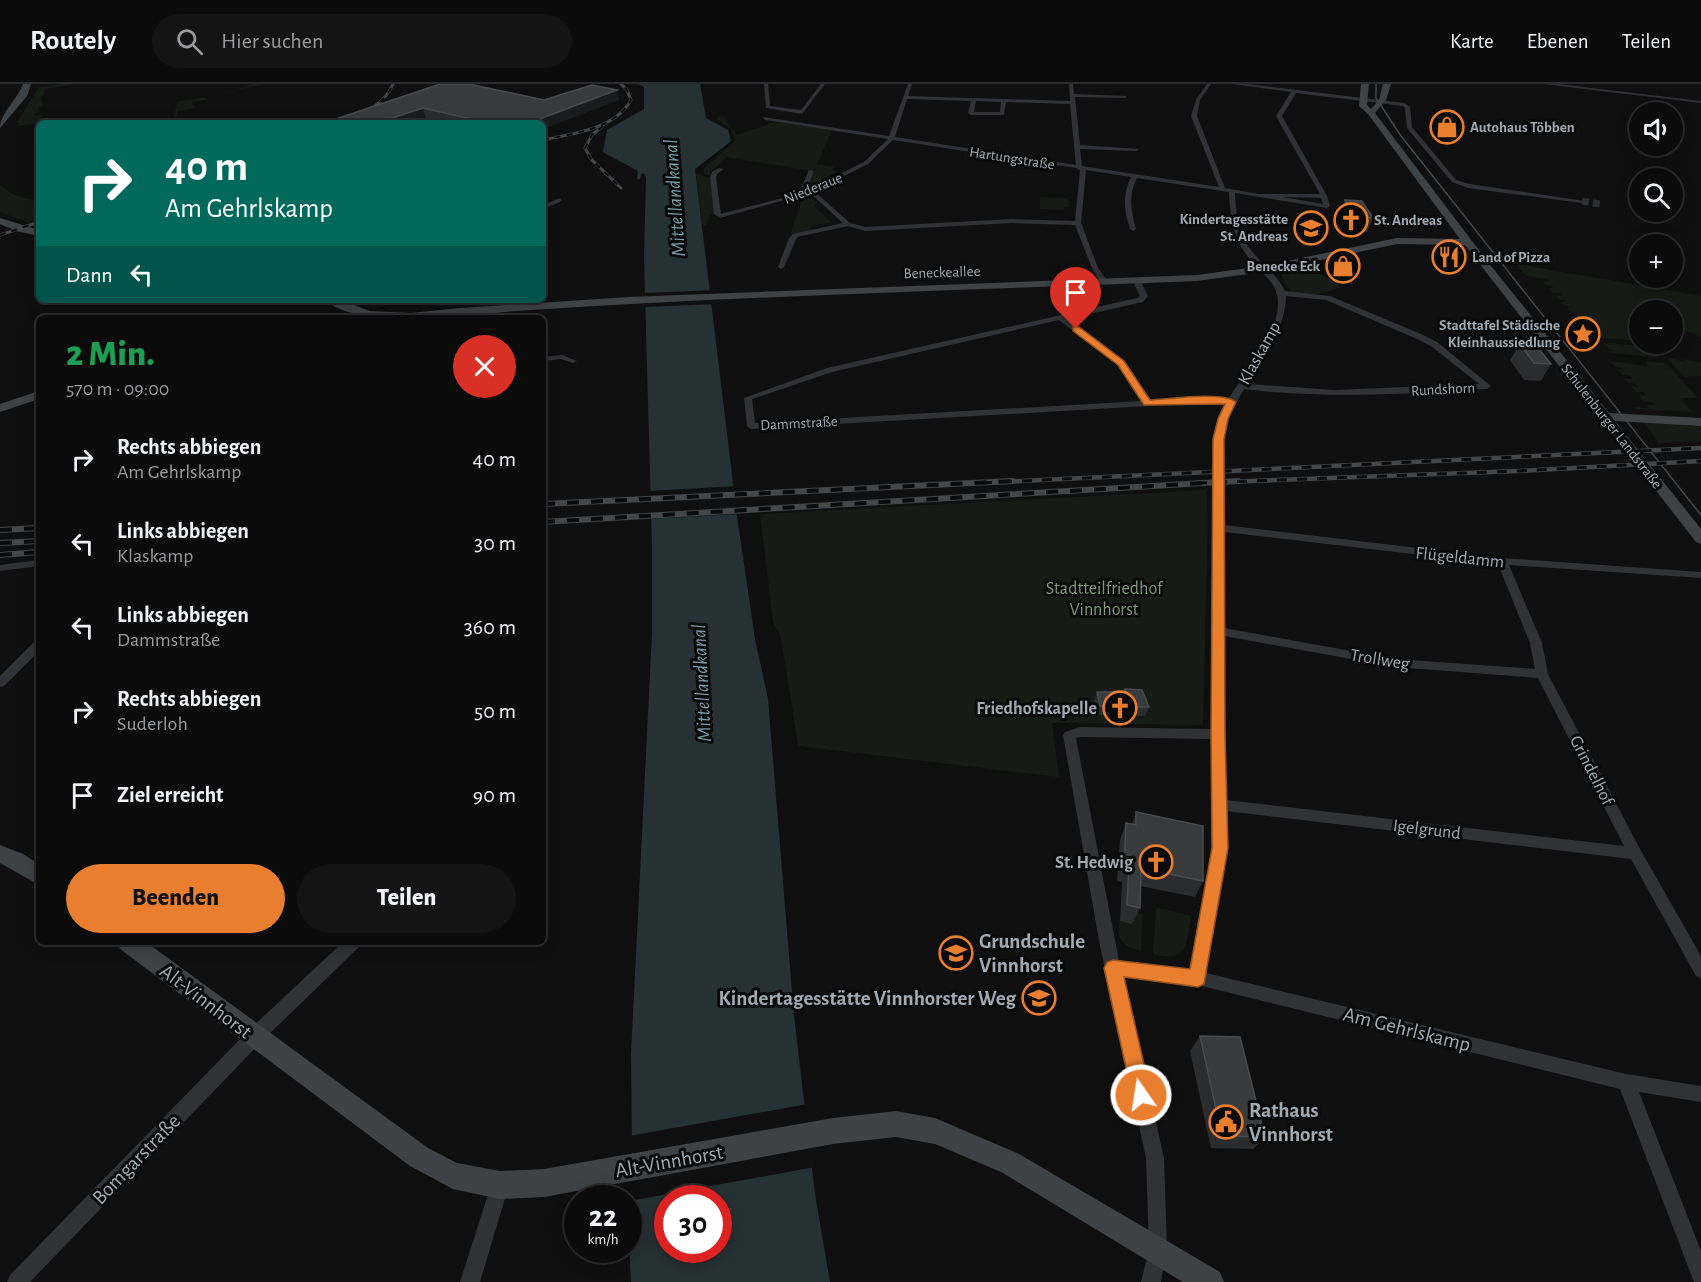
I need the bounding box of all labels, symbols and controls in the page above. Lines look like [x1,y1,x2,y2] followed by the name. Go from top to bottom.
[152,14,572,68] search box
[173,25,206,58] icon: search
[30,27,116,55] text: Routely
[221,30,323,52] text: Hier suchen
[1450,31,1494,52] text: Karte
[1527,31,1589,52] text: Ebenen
[1622,31,1671,52] text: Teilen
[1629,102,1683,354] map controls
[1629,102,1683,156] button: sound
[1429,109,1465,145] shop icon: Autohaus Többen
[1470,120,1575,135] place label: Autohaus Többen
[661,138,689,257] water label: Mittellandkanal
[66,144,144,222] icon: right
[968,144,1056,173] street label: Hartungstraße
[165,146,248,188] text: 40 m
[1629,168,1683,222] button: search
[782,170,845,207] street label: Niederaue
[165,195,333,222] text: Am Gehrlskamp
[1333,202,1369,238] church icon: St. Andreas
[1293,210,1329,246] school or university icon: Kindertagesstätte St. Andreas
[1179,212,1288,244] place label: Kindertagesstätte St. Andreas
[1374,213,1442,228] place label: St. Andreas
[1629,234,1683,288] button: +
[1431,239,1467,275] restaurant icon: Land of Pizza
[1325,248,1361,284] shop icon: Benecke Eck
[1472,250,1550,265] place label: Land of Pizza
[125,258,158,291] icon: left
[1247,259,1321,274] place label: Benecke Eck
[66,264,113,286] text: Dann
[903,264,981,281] street label: Beneckeallee
[1050,267,1101,329] pin
[1059,276,1092,309] icon: arrive
[1629,300,1683,354] button: −
[1565,316,1601,352] place icon: Stadttafel Städische Kleinhaussiedlung
[1439,318,1560,350] place label: Stadttafel Städische Kleinhaussiedlung
[1235,319,1284,388] street label: Klaskamp
[453,335,516,398] button: close
[66,336,155,372] text: 2 Min.
[1558,361,1665,492] street label: Schulenburger Landstraße
[66,379,169,399] text: 570 m · 09:00
[1411,380,1475,399] street label: Rundshorn
[760,414,838,433] street label: Dammstraße
[117,436,261,458] text: Rechts abbiegen
[66,443,99,476] icon: right
[473,448,516,470] text: 40 m
[117,462,241,482] text: Am Gehrlskamp
[117,520,249,542] text: Links abbiegen
[66,527,99,560] icon: left
[474,532,516,554] text: 30 m
[1415,544,1505,572] street label: Flügeldamm
[117,546,193,566] text: Klaskamp
[1046,580,1164,619] park label: Stadtteilfriedhof Vinnhorst
[117,604,249,626] text: Links abbiegen
[66,611,99,644] icon: left
[464,616,516,638] text: 360 m
[689,624,715,742] water label: Mittellandkanal
[117,630,220,650] text: Dammstraße
[1349,646,1411,674] street label: Trollweg
[117,688,261,710] text: Rechts abbiegen
[1102,690,1138,726] church icon: Friedhofskapelle
[66,695,99,728] icon: right
[474,700,516,722] text: 50 m
[976,700,1097,718] place label: Friedhofskapelle
[117,714,188,734] text: Suderloh
[1566,733,1617,809] street label: Grindelhof
[66,779,99,812] icon: arrive
[117,784,224,806] text: Ziel erreicht
[473,784,516,806] text: 90 m
[1392,817,1462,843] street label: Igelgrund
[1138,844,1174,880] church icon: St. Hedwig
[1055,854,1134,872] place label: St. Hedwig
[66,864,285,933] button: Beenden
[297,864,516,933] button: Teilen
[979,931,1085,976] place label: Grundschule Vinnhorst
[938,935,974,971] school or university icon: Grundschule Vinnhorst
[156,960,256,1043] street label: Alt-Vinnhorst
[1021,980,1057,1016] school or university icon: Kindertagesstätte Vinnhorster Weg
[719,988,1016,1009] place label: Kindertagesstätte Vinnhorster Weg
[1341,1003,1473,1055] street label: Am Gehrlskamp
[1109,1063,1173,1127] position arrow
[1249,1100,1333,1145] place label: Rathaus Vinnhorst
[1208,1104,1244,1140] public building icon: Rathaus Vinnhorst
[88,1110,184,1208] street label: Bomgarstraße
[614,1142,725,1181] street label: Alt-Vinnhorst
[654,1185,732,1263] speed limit sign: 30
[589,1202,617,1232] text: 22
[588,1232,618,1247] text: km/h

